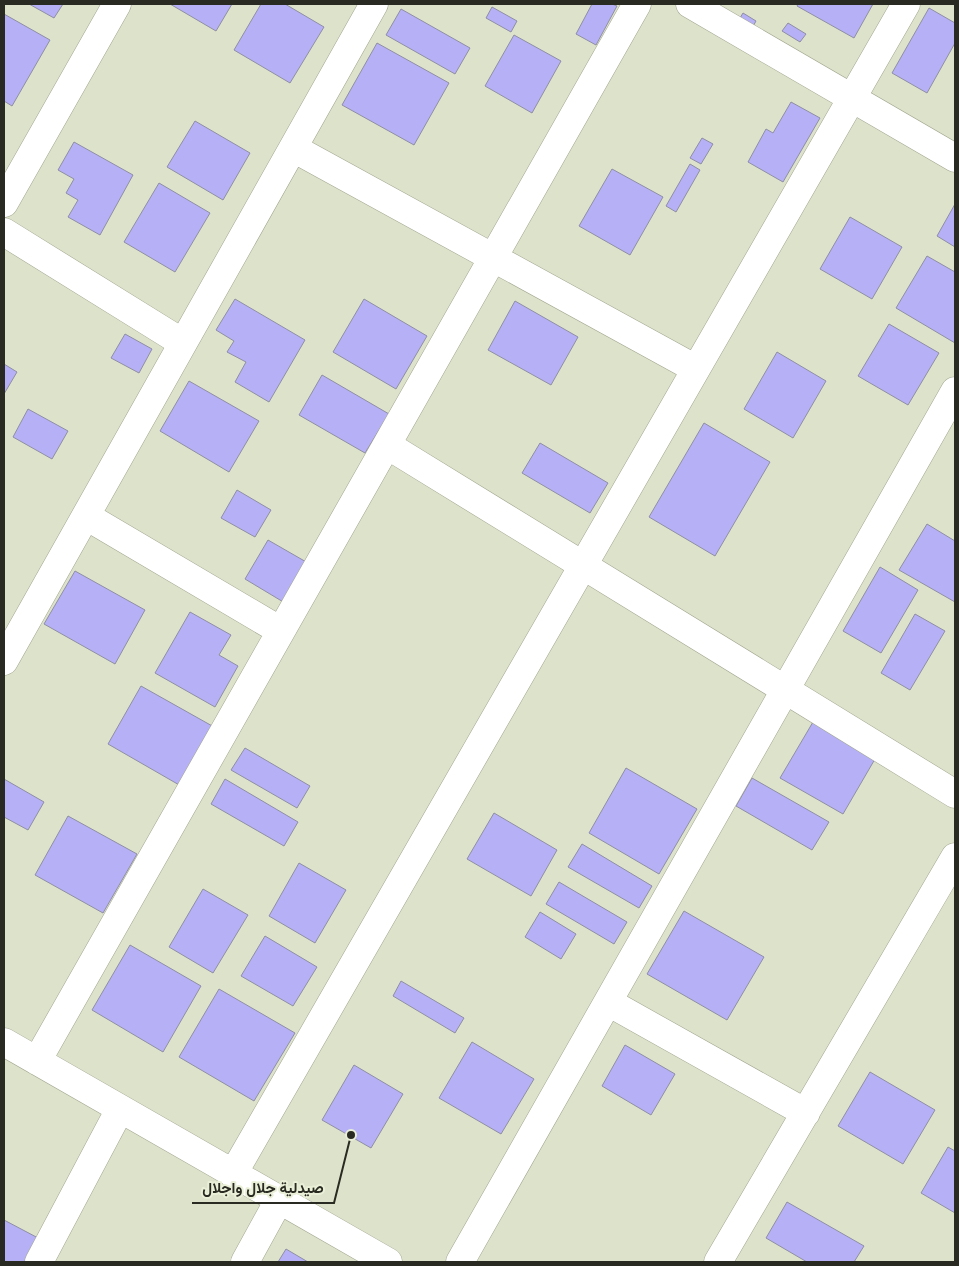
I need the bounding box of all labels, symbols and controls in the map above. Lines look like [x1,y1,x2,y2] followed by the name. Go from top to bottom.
[192,1173,334,1203] callout: صيدلية جلال واجلال
[202,1177,324,1197] text: صيدلية جلال واجلال

